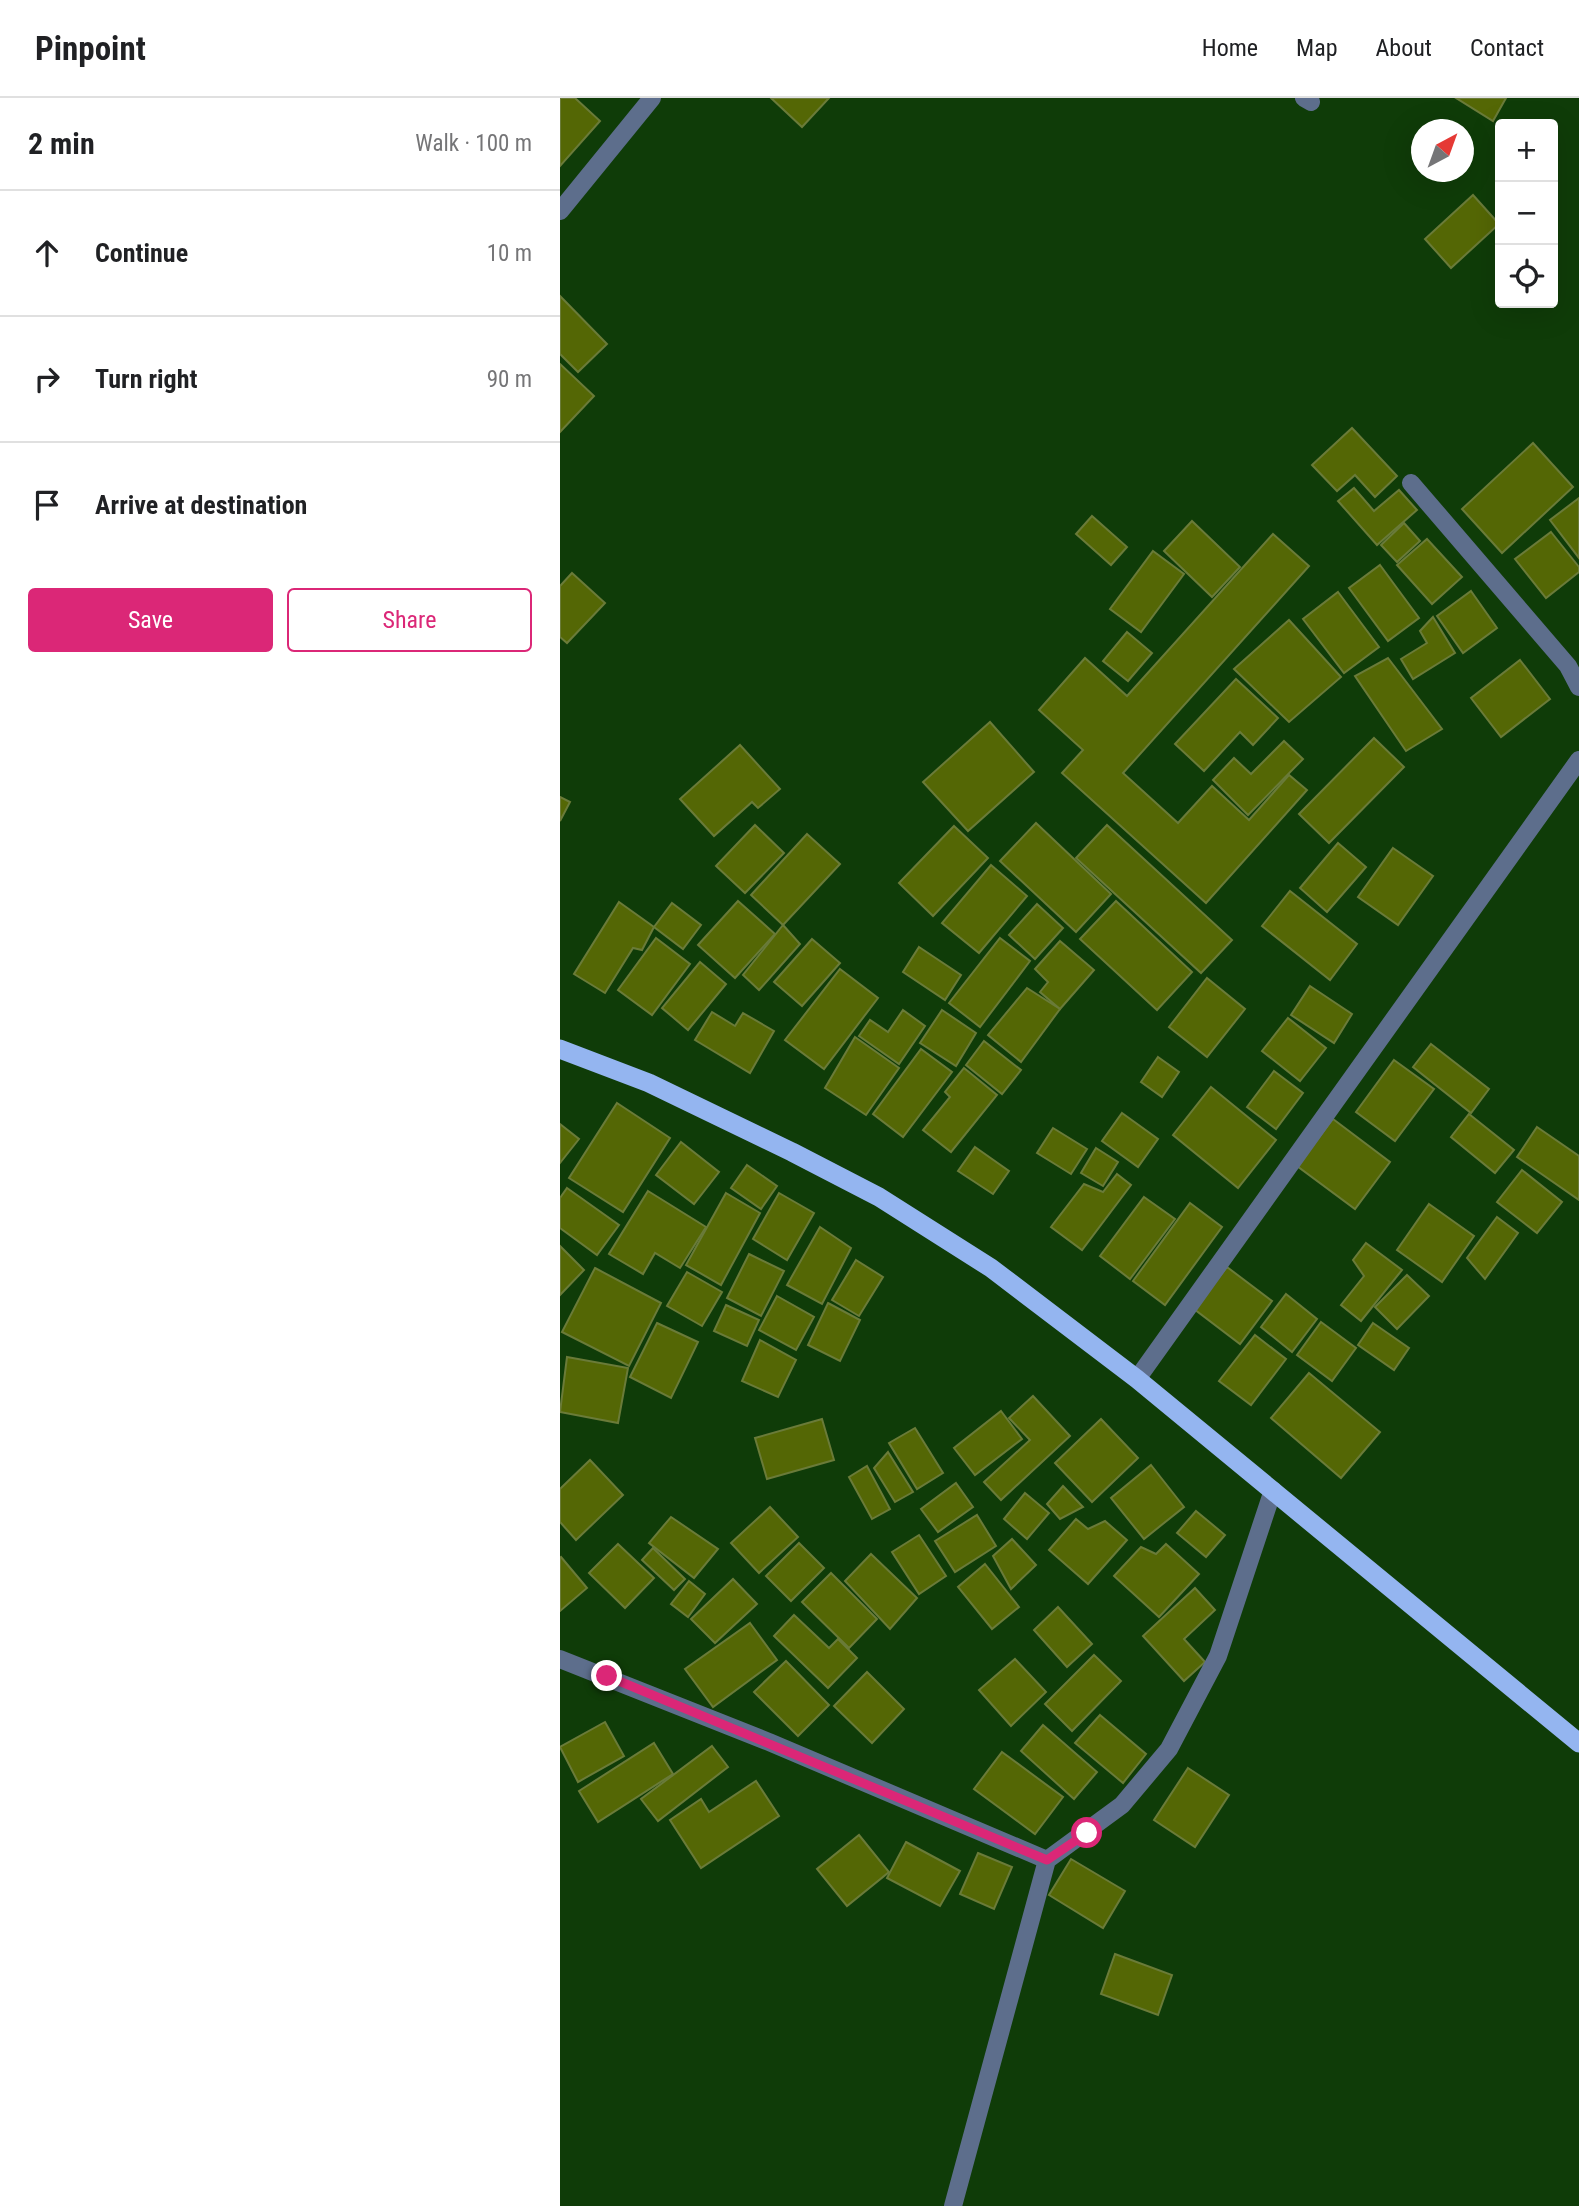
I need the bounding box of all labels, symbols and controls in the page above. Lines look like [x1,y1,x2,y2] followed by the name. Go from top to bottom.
[35,29,146,68] text: Pinpoint
[1202,34,1258,62] text: Home
[1296,34,1338,62] text: Map
[1376,34,1432,62] text: About
[1470,34,1544,62] text: Contact
[1411,119,1474,182] north arrow
[1495,119,1558,308] map controls
[1495,119,1558,182] button: +
[28,126,95,161] text: 2 min
[415,130,532,157] text: Walk · 100 m
[1495,182,1558,245] button: −
[28,234,66,272] icon: ahead
[95,238,188,268] text: Continue
[487,240,532,267] text: 10 m
[1495,245,1558,308] button: locate
[28,360,66,398] icon: right
[95,364,197,394] text: Turn right
[487,366,532,393] text: 90 m
[28,486,66,524] icon: arrive
[95,490,307,520] text: Arrive at destination
[28,588,273,652] button: Save
[287,588,532,652] button: Share
[591,1660,622,1691] route end
[1071,1817,1102,1848] route start

